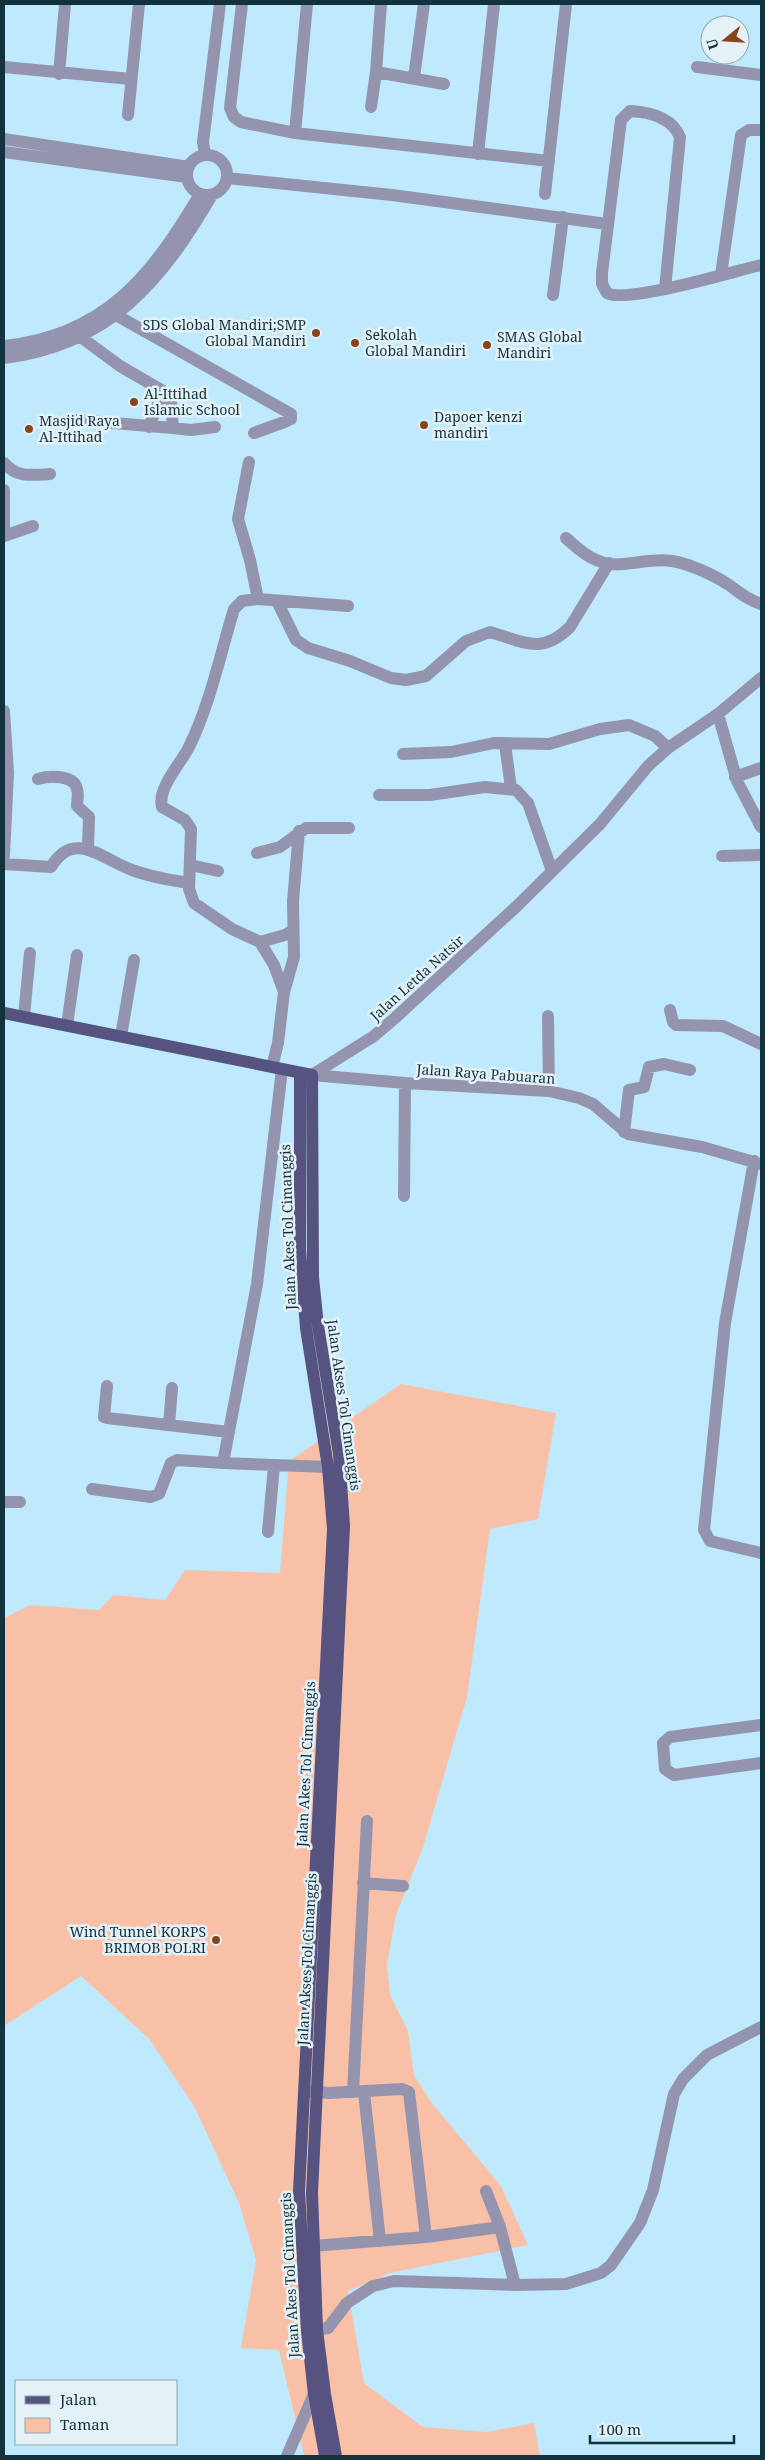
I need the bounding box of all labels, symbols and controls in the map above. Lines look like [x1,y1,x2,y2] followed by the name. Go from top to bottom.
[700,15,750,65] north arrow
[701,36,723,52] text: U
[143,315,307,350] place label: SDS Global Mandiri;SMP Global Mandiri
[365,325,467,360] place label: Sekolah Global Mandiri
[310,327,322,339] marker: SDS Global Mandiri;SMP Global Mandiri
[497,327,583,362] place label: SMAS Global Mandiri
[349,337,361,349] marker: Sekolah Global Mandiri
[481,339,493,351] marker: SMAS Global Mandiri
[144,384,240,419] place label: Al-Ittihad Islamic School
[128,396,140,408] marker: Al-Ittihad Islamic School
[434,407,523,442] place label: Dapoer kenzi mandiri
[39,411,120,446] place label: Masjid Raya Al-Ittihad
[418,419,430,431] marker: Dapoer kenzi mandiri
[23,423,35,435] marker: Masjid Raya Al-Ittihad
[365,930,468,1025] street label: Jalan Letda Natsir
[415,1059,556,1088] street label: Jalan Raya Pabuaran
[275,1144,300,1311] street label: Jalan Akes Tol Cimanggis
[323,1317,366,1492] street label: Jalan Akses Tol Cimanggis
[292,1681,319,1848] street label: Jalan Akes Tol Cimanggis
[292,1872,321,2047] street label: Jalan Akses Tol Cimanggis
[69,1922,206,1957] place label: Wind Tunnel KORPS BRIMOB POLRI
[210,1934,222,1946] marker: Wind Tunnel KORPS BRIMOB POLRI
[276,2192,303,2359] street label: Jalan Akes Tol Cimanggis
[15,2380,178,2445] legend
[59,2389,97,2409] text: Jalan
[590,2412,734,2444] scale bar
[60,2414,110,2434] text: Taman
[598,2419,641,2439] text: 100 m

